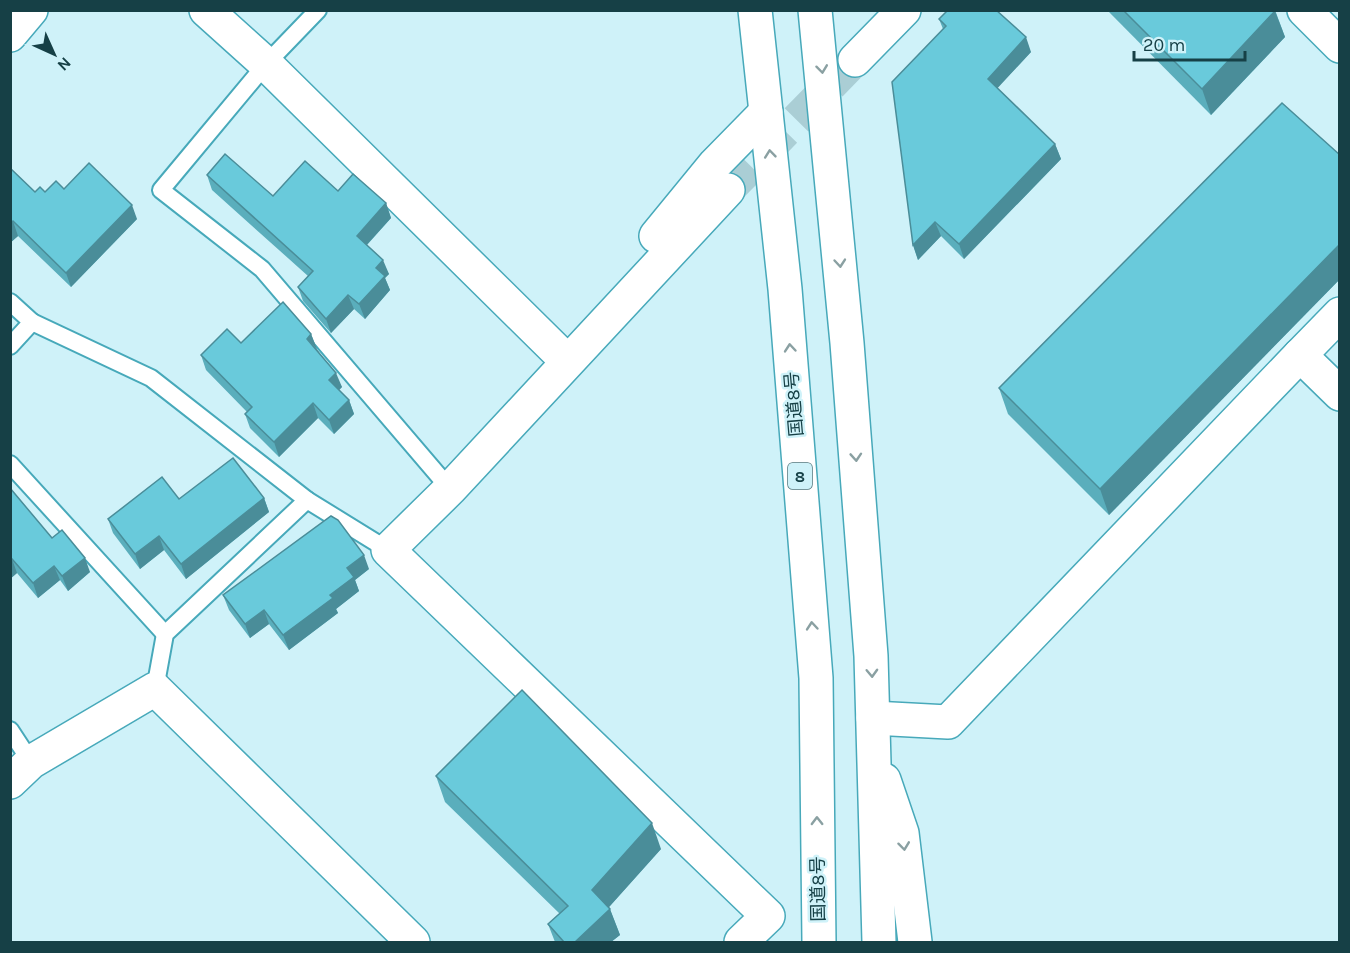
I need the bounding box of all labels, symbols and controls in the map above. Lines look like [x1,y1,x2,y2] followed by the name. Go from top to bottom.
[24,24,84,84] north arrow
[1134,24,1245,62] scale bar
[1143,34,1185,56] text: 20 m
[53,53,75,75] text: N
[815,64,828,73] one-way arrow
[764,149,777,159] one-way arrow
[833,258,846,267] one-way arrow
[784,344,797,353] one-way arrow
[780,371,808,437] street label: 国道8号
[849,453,862,462] one-way arrow
[788,463,812,489] road number: 8
[805,622,818,631] one-way arrow
[865,668,878,677] one-way arrow
[811,817,823,826] one-way arrow
[897,841,909,850] one-way arrow
[806,856,830,922] street label: 国道8号

